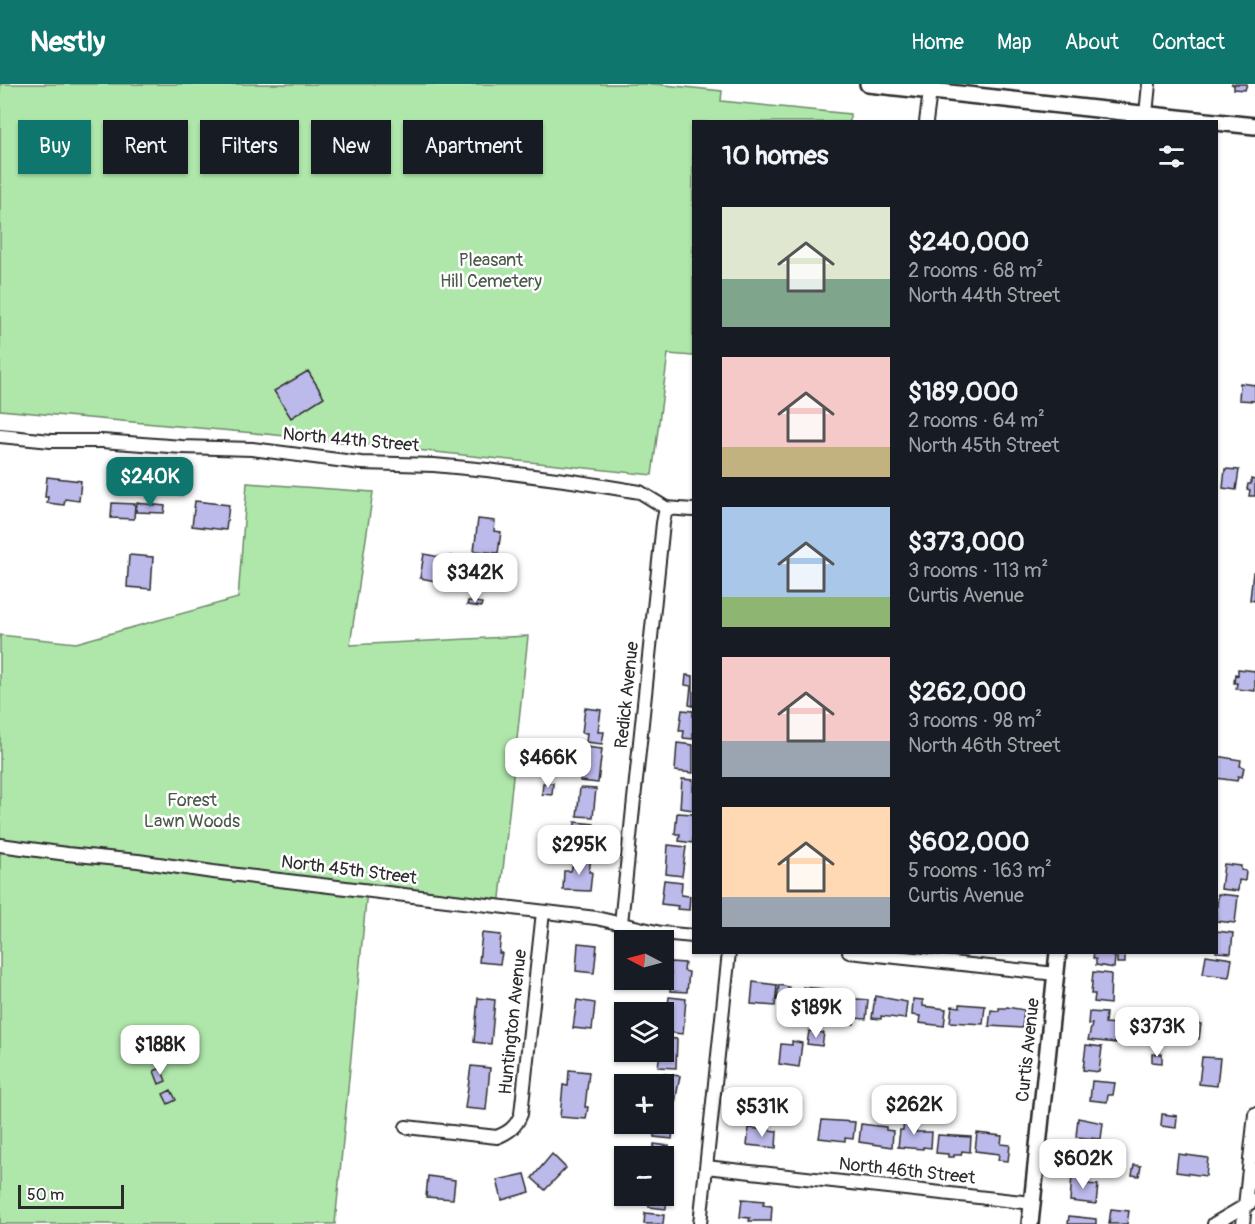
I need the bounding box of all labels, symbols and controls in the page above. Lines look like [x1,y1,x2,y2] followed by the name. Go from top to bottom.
[30,25,105,60] text: Nestly
[911,29,964,56] text: Home
[997,29,1032,56] text: Map
[1065,29,1119,56] text: About
[1152,29,1225,56] text: Contact
[18,120,91,174] chip: Buy
[103,120,188,174] chip: Rent
[200,120,299,174] chip: Filters
[311,120,391,174] chip: New
[403,120,543,174] chip: Apartment
[722,140,828,172] text: 10 homes
[1155,140,1188,173] icon: filters
[908,226,1029,258] text: $240,000
[770,231,842,303] icon: home
[440,249,542,293] park label: Pleasant Hill Cemetery
[908,258,1043,283] text: 2 rooms · 68 m²
[908,283,1060,308] text: North 44th Street
[908,376,1019,408] text: $189,000
[770,381,842,453] icon: home
[908,408,1045,433] text: 2 rooms · 64 m²
[282,423,421,457] street label: North 44th Street
[908,433,1060,458] text: North 45th Street
[108,457,192,508] pin: $240K
[120,464,180,489] text: $240K
[908,526,1025,558] text: $373,000
[770,531,842,603] icon: home
[433,553,517,604] pin: $342K
[908,558,1048,583] text: 3 rooms · 113 m²
[447,560,503,585] text: $342K
[908,583,1024,608] text: Curtis Avenue
[610,640,644,750] street label: Redick Avenue
[908,676,1026,708] text: $262,000
[770,681,842,753] icon: home
[908,708,1042,733] text: 3 rooms · 98 m²
[908,733,1060,758] text: North 46th Street
[506,738,590,789] pin: $466K
[519,745,577,770] text: $466K
[144,789,240,833] park label: Forest Lawn Woods
[537,825,621,876] pin: $295K
[908,826,1029,858] text: $602,000
[770,831,842,903] icon: home
[551,832,607,857] text: $295K
[280,850,419,890] street label: North 45th Street
[908,858,1052,883] text: 5 rooms · 163 m²
[908,883,1024,908] text: Curtis Avenue
[614,930,674,990] north arrow
[614,930,674,1206] map controls
[494,948,532,1096] street label: Huntington Avenue
[774,988,858,1039] pin: $189K
[790,995,842,1020] text: $189K
[1011,997,1045,1103] street label: Curtis Avenue
[614,1002,674,1062] button: layers
[1115,1007,1199,1058] pin: $373K
[1129,1014,1185,1039] text: $373K
[118,1025,202,1076] pin: $188K
[135,1032,185,1057] text: $188K
[614,1074,674,1134] button: +
[872,1085,956,1136] pin: $262K
[720,1087,804,1138] pin: $531K
[886,1092,942,1117] text: $262K
[736,1094,788,1119] text: $531K
[1041,1139,1125,1190] pin: $602K
[614,1146,674,1206] button: −
[1053,1146,1113,1171] text: $602K
[838,1152,977,1190] street label: North 46th Street
[18,1182,124,1210] scale bar
[27,1185,64,1205] text: 50 m

